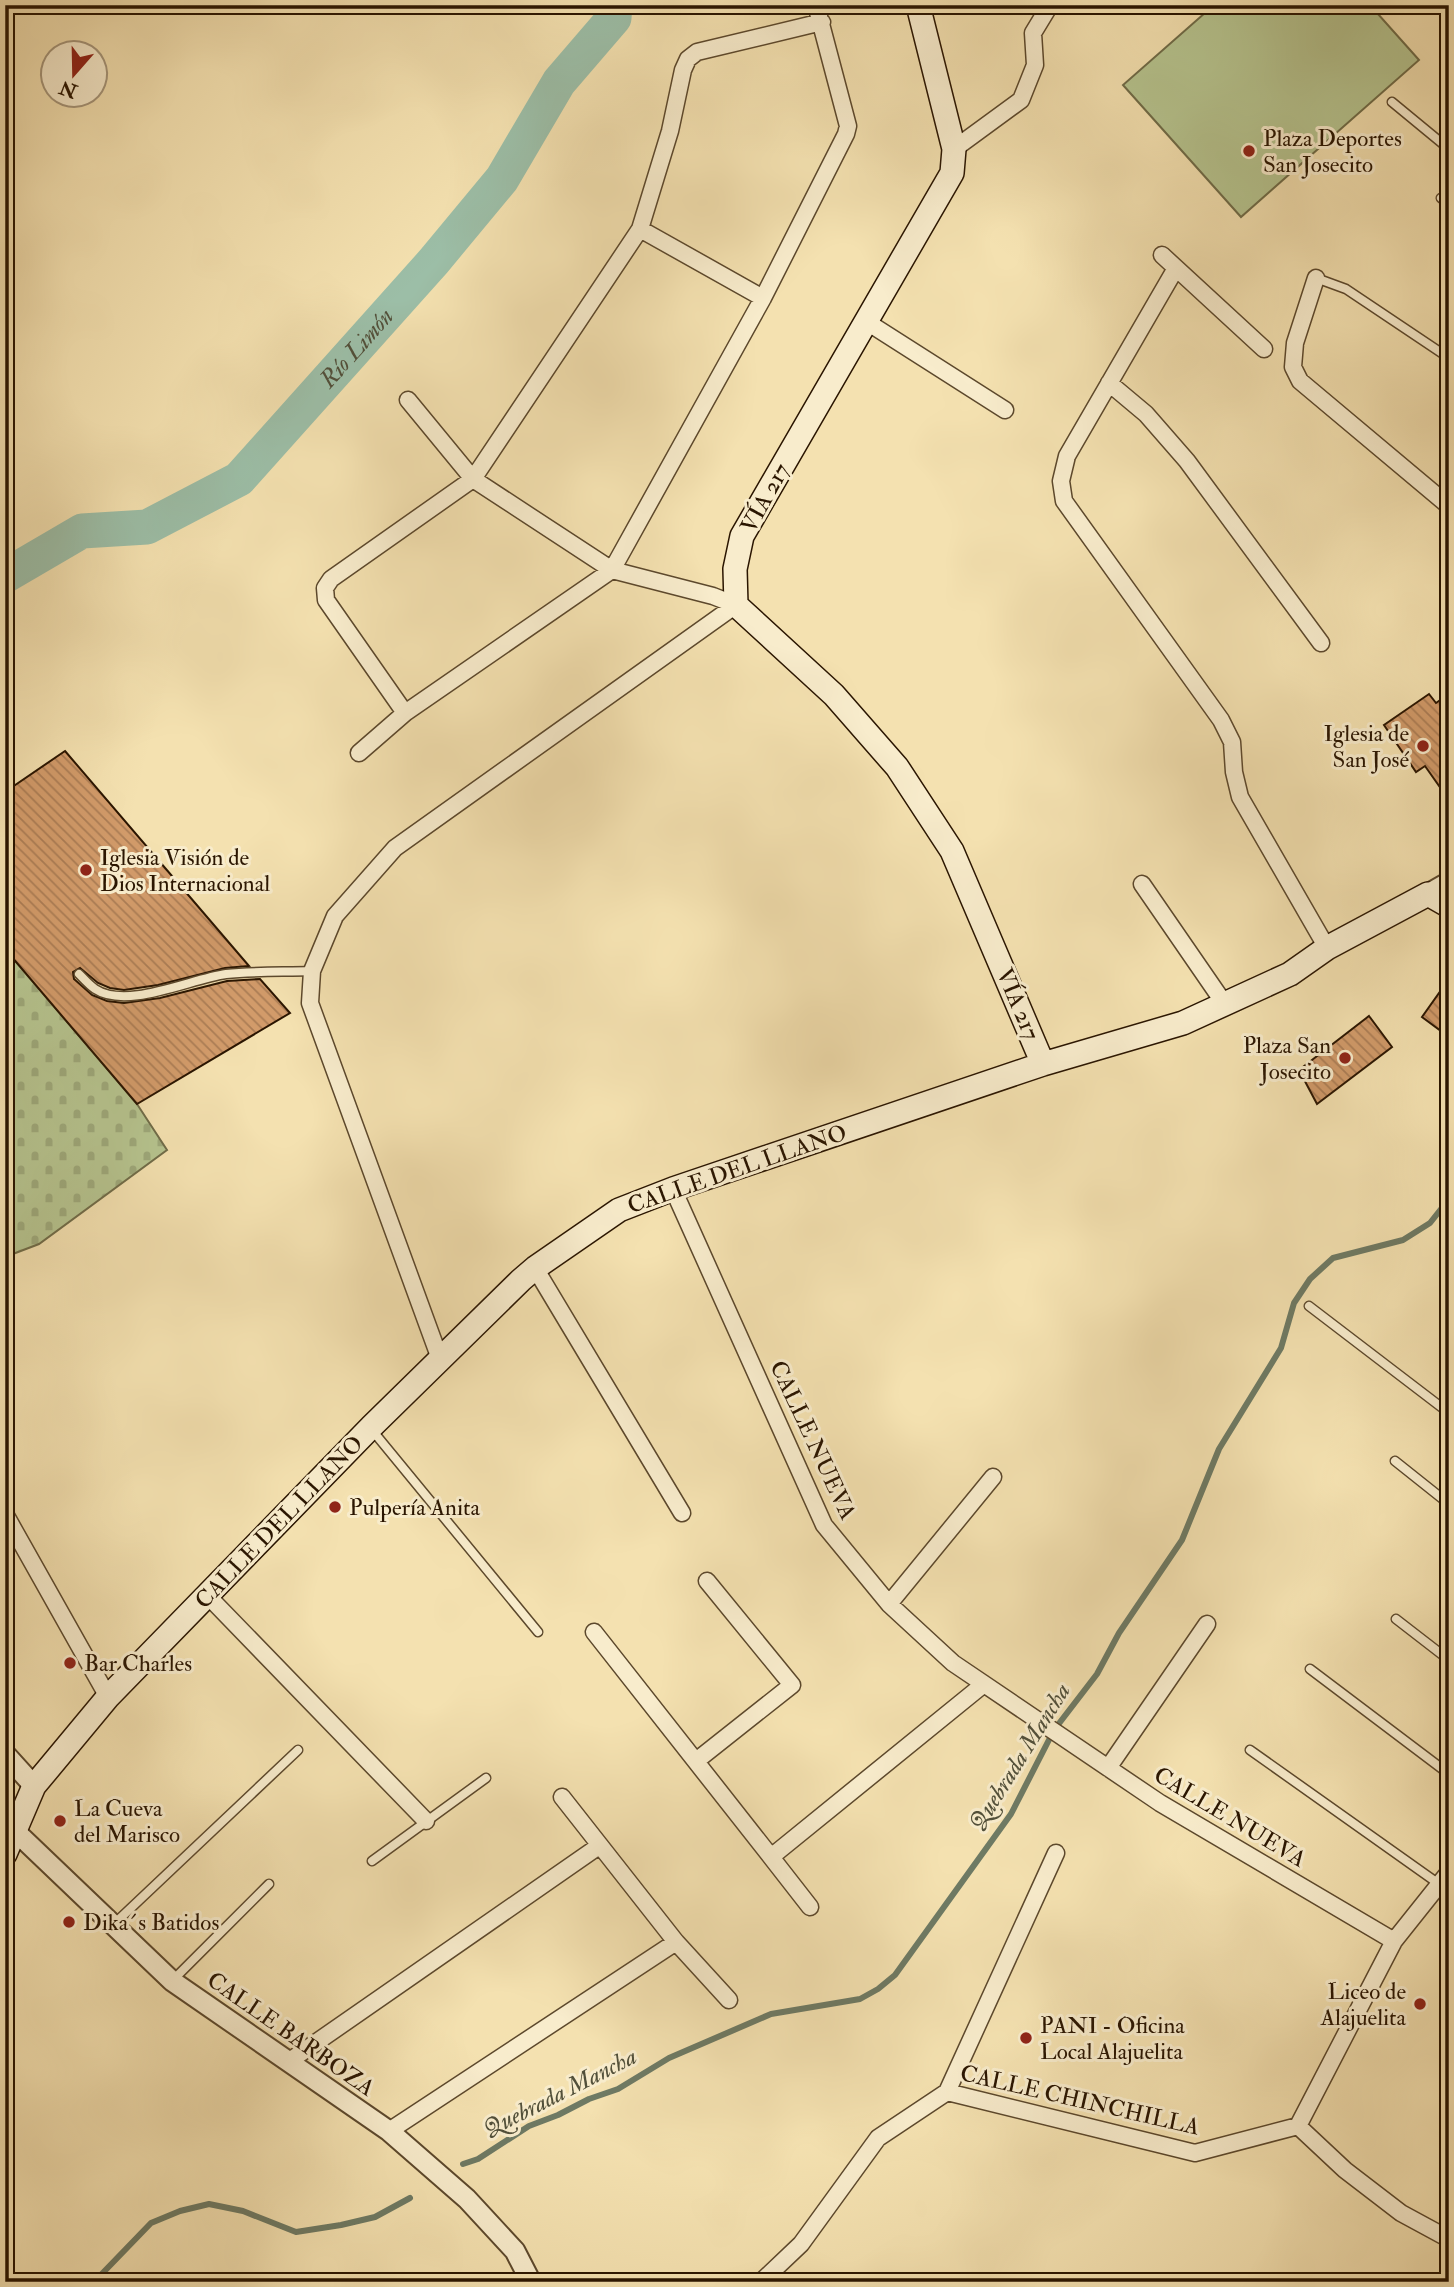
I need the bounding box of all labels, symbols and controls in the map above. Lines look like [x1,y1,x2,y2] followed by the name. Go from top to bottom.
[38,38,108,108] north arrow
[56,75,82,104] text: N
[1263,124,1402,179] place label: Plaza Deportes San Josecito
[1241,143,1257,159] marker: Plaza Deportes San Josecito
[312,301,400,395] water label: Río Limón
[734,458,796,538] street label: VÍA 217
[1324,719,1409,774] place label: Iglesia de San José
[1415,738,1431,754] marker: Iglesia de San José
[100,843,270,898] place label: Iglesia Visión de Dios Internacional
[78,862,94,878] marker: Iglesia Visión de Dios Internacional
[990,964,1046,1045] street label: VÍA 217
[1243,1031,1331,1086] place label: Plaza San Josecito
[1337,1050,1353,1066] marker: Plaza San Josecito
[623,1118,851,1220] street label: CALLE DEL LLANO
[763,1356,863,1524] street label: CALLE NUEVA
[189,1429,369,1615] street label: CALLE DEL LLANO
[349,1493,480,1523] place label: Pulpería Anita
[327,1499,343,1515] marker: Pulpería Anita
[84,1649,192,1678] place label: Bar Charles
[62,1655,78,1671] marker: Bar Charles
[962,1677,1078,1837] water label: Quebrada Mancha
[1149,1760,1312,1874] street label: CALLE NUEVA
[74,1794,180,1849] place label: La Cueva del Marisco
[52,1813,68,1829] marker: La Cueva del Marisco
[83,1908,219,1937] place label: Dika´s Batidos
[61,1914,77,1930] marker: Dika´s Batidos
[202,1965,381,2103] street label: CALLE BARBOZA
[1319,1977,1407,2032] place label: Liceo de Alajuelita
[1412,1996,1428,2012] marker: Liceo de Alajuelita
[1040,2011,1185,2066] place label: PANI - Oficina Local Alajuelita
[1018,2030,1034,2046] marker: PANI - Oficina Local Alajuelita
[478,2041,642,2145] water label: Quebrada Mancha
[957,2058,1203,2142] street label: CALLE CHINCHILLA

